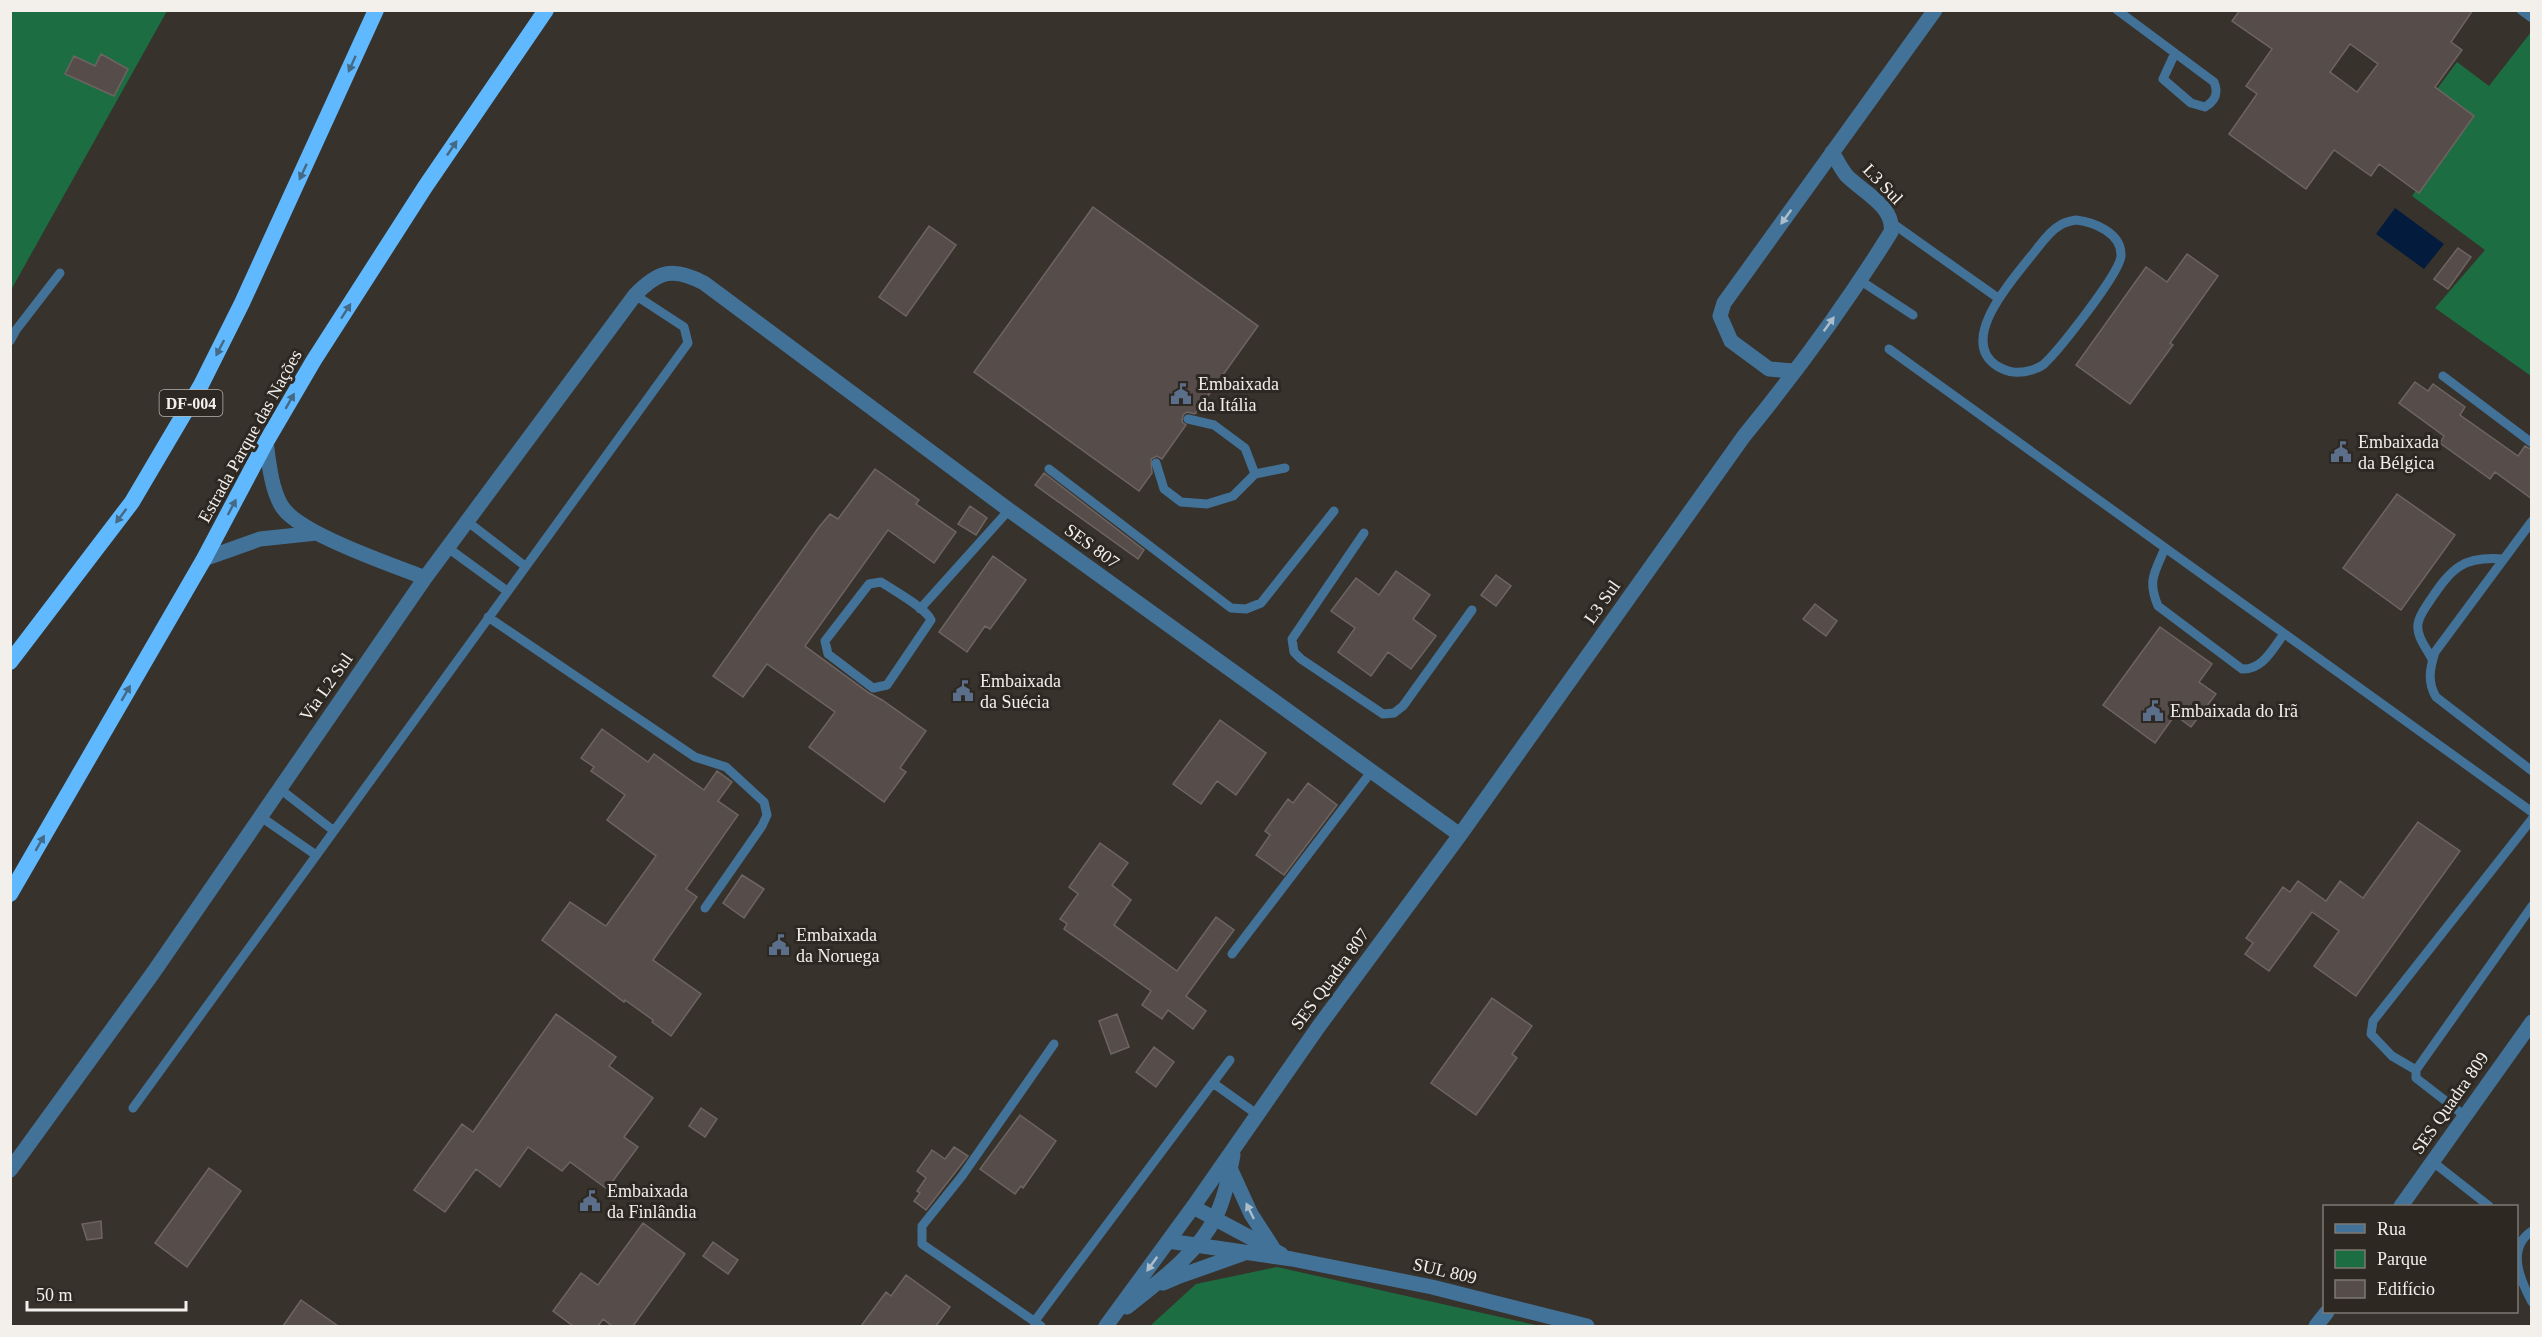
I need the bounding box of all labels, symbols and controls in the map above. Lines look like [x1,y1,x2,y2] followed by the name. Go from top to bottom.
[347,55,357,73] one-way arrow
[446,140,458,156] one-way arrow
[1859,160,1907,208] street label: L3 Sul
[298,163,308,181] one-way arrow
[1780,210,1792,225] one-way arrow
[340,302,351,319] one-way arrow
[1823,317,1835,333] one-way arrow
[215,339,225,357] one-way arrow
[194,346,306,526] street label: Estrada Parque das Nações
[1198,374,1279,415] place label: Embaixada da Itália
[1169,382,1193,406] public building icon: Embaixada da Itália
[160,390,222,416] road number: DF-004
[285,392,295,409] one-way arrow
[2358,432,2439,473] place label: Embaixada da Bélgica
[2329,440,2353,464] public building icon: Embaixada da Bélgica
[227,498,237,515] one-way arrow
[115,508,128,524] one-way arrow
[1061,520,1123,572] street label: SES 807
[1580,576,1624,628] street label: L3 Sul
[295,649,357,725] street label: Via L2 Sul
[980,671,1061,712] place label: Embaixada da Suécia
[951,679,975,703] public building icon: Embaixada da Suécia
[121,685,131,702] one-way arrow
[2141,699,2165,723] public building icon: Embaixada do Irã
[2170,701,2298,721] place label: Embaixada do Irã
[35,834,45,851] one-way arrow
[796,925,879,966] place label: Embaixada da Noruega
[1287,925,1373,1033] street label: SES Quadra 807
[767,933,791,957] public building icon: Embaixada da Noruega
[2407,1048,2493,1158] street label: SES Quadra 809
[607,1181,696,1222] place label: Embaixada da Finlândia
[578,1189,602,1213] public building icon: Embaixada da Finlândia
[1245,1202,1255,1219] one-way arrow
[2323,1205,2518,1313] legend
[2377,1219,2406,1239] text: Rua
[2377,1249,2427,1269] text: Parque
[1411,1254,1479,1288] street label: SUL 809
[1146,1256,1158,1271] one-way arrow
[27,1274,186,1312] scale bar
[2377,1279,2435,1299] text: Edifício
[36,1285,73,1305] text: 50 m

